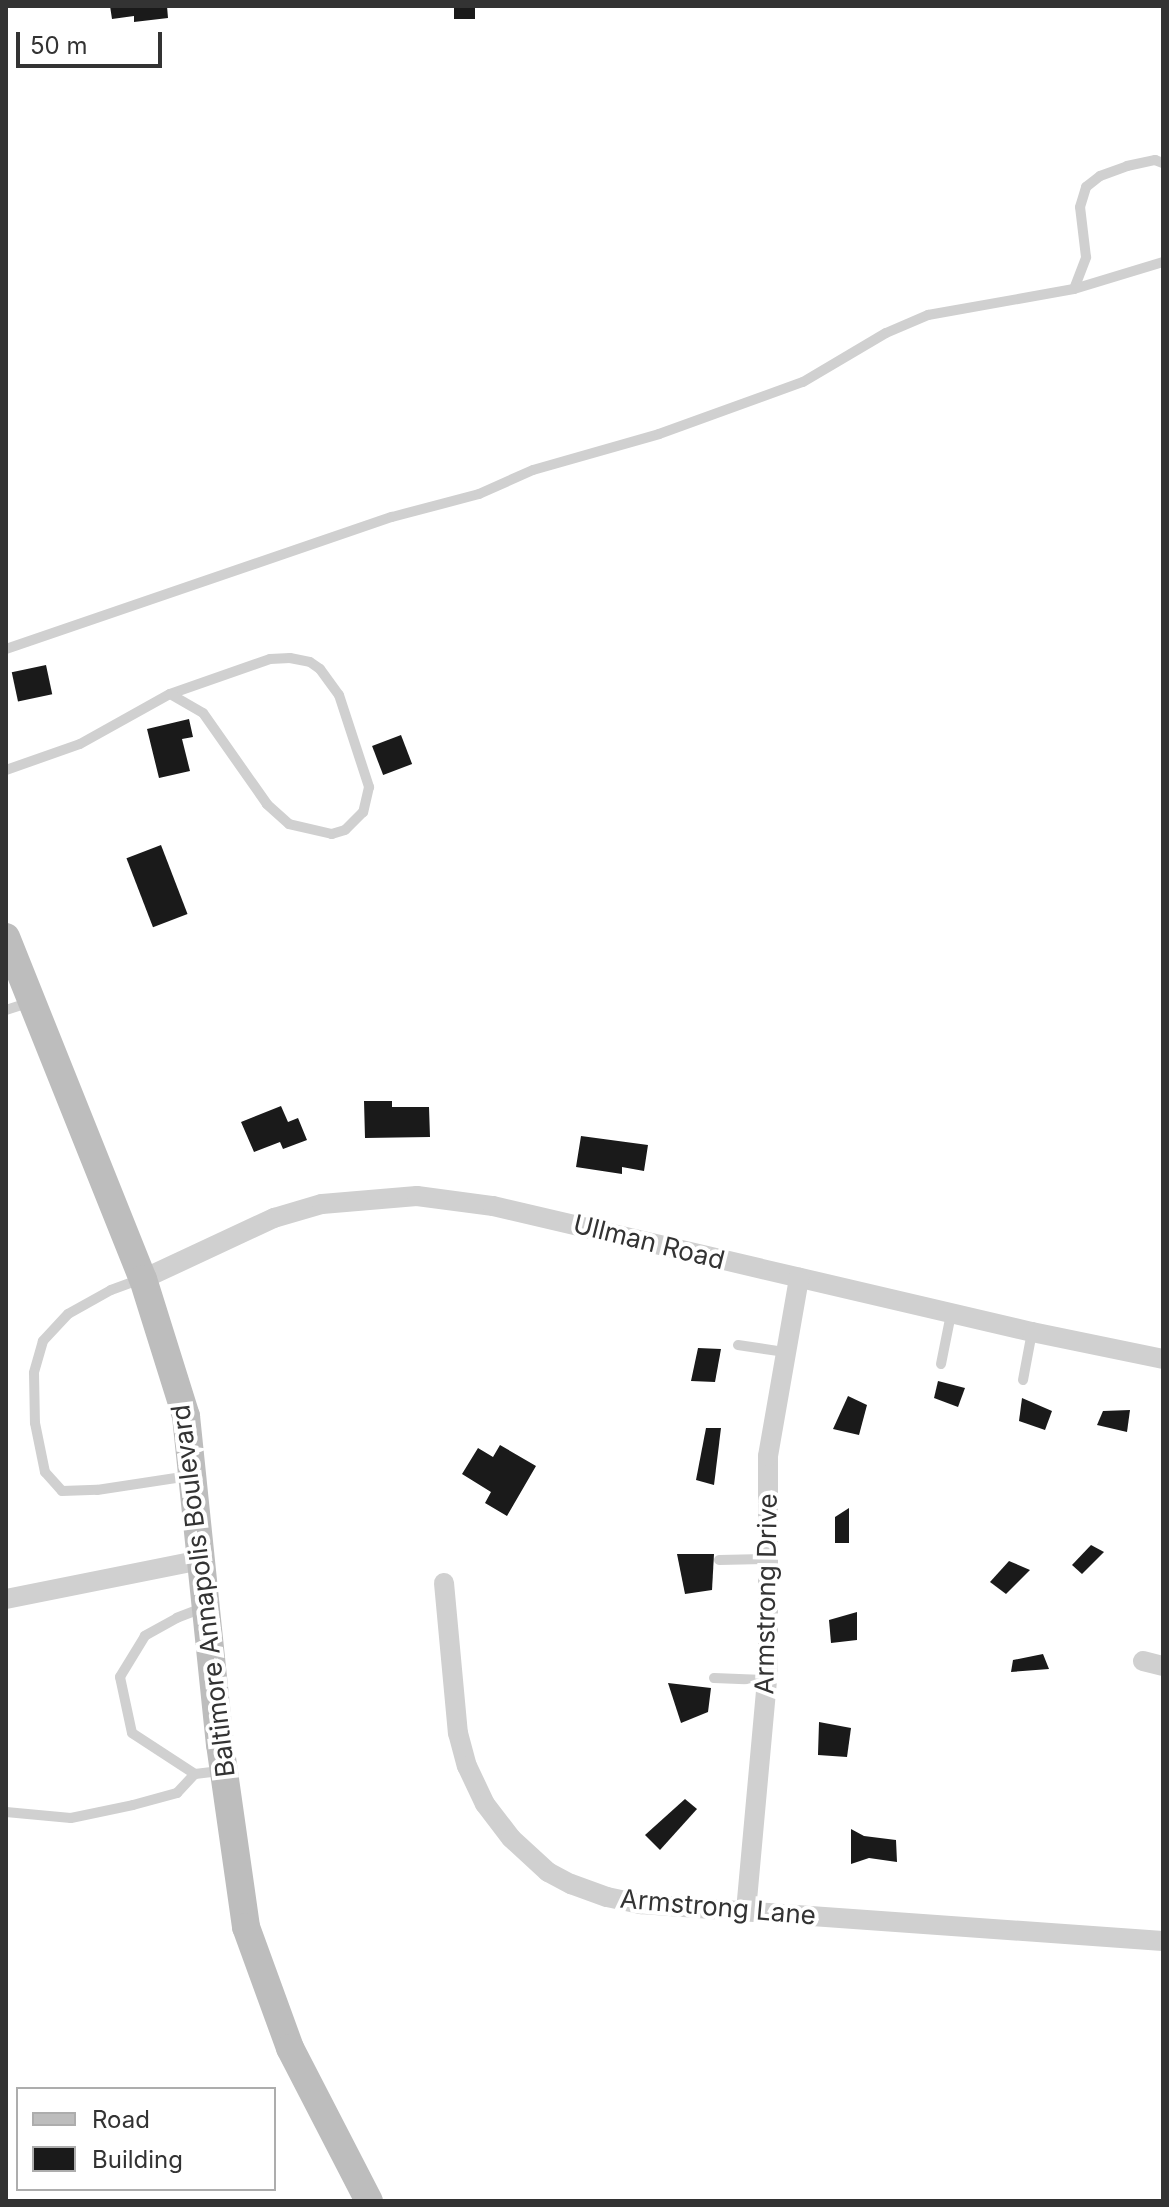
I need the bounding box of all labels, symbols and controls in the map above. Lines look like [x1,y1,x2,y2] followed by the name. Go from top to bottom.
[20,16,166,66] scale bar
[30,31,88,60] text: 50 m
[570,1208,728,1276] street label: Ullman Road
[165,1403,241,1779] street label: Baltimore Annapolis Boulevard
[749,1493,783,1695] street label: Armstrong Drive
[619,1883,817,1931] street label: Armstrong Lane
[16,2087,276,2191] legend
[92,2105,150,2134] text: Road
[92,2145,183,2174] text: Building

